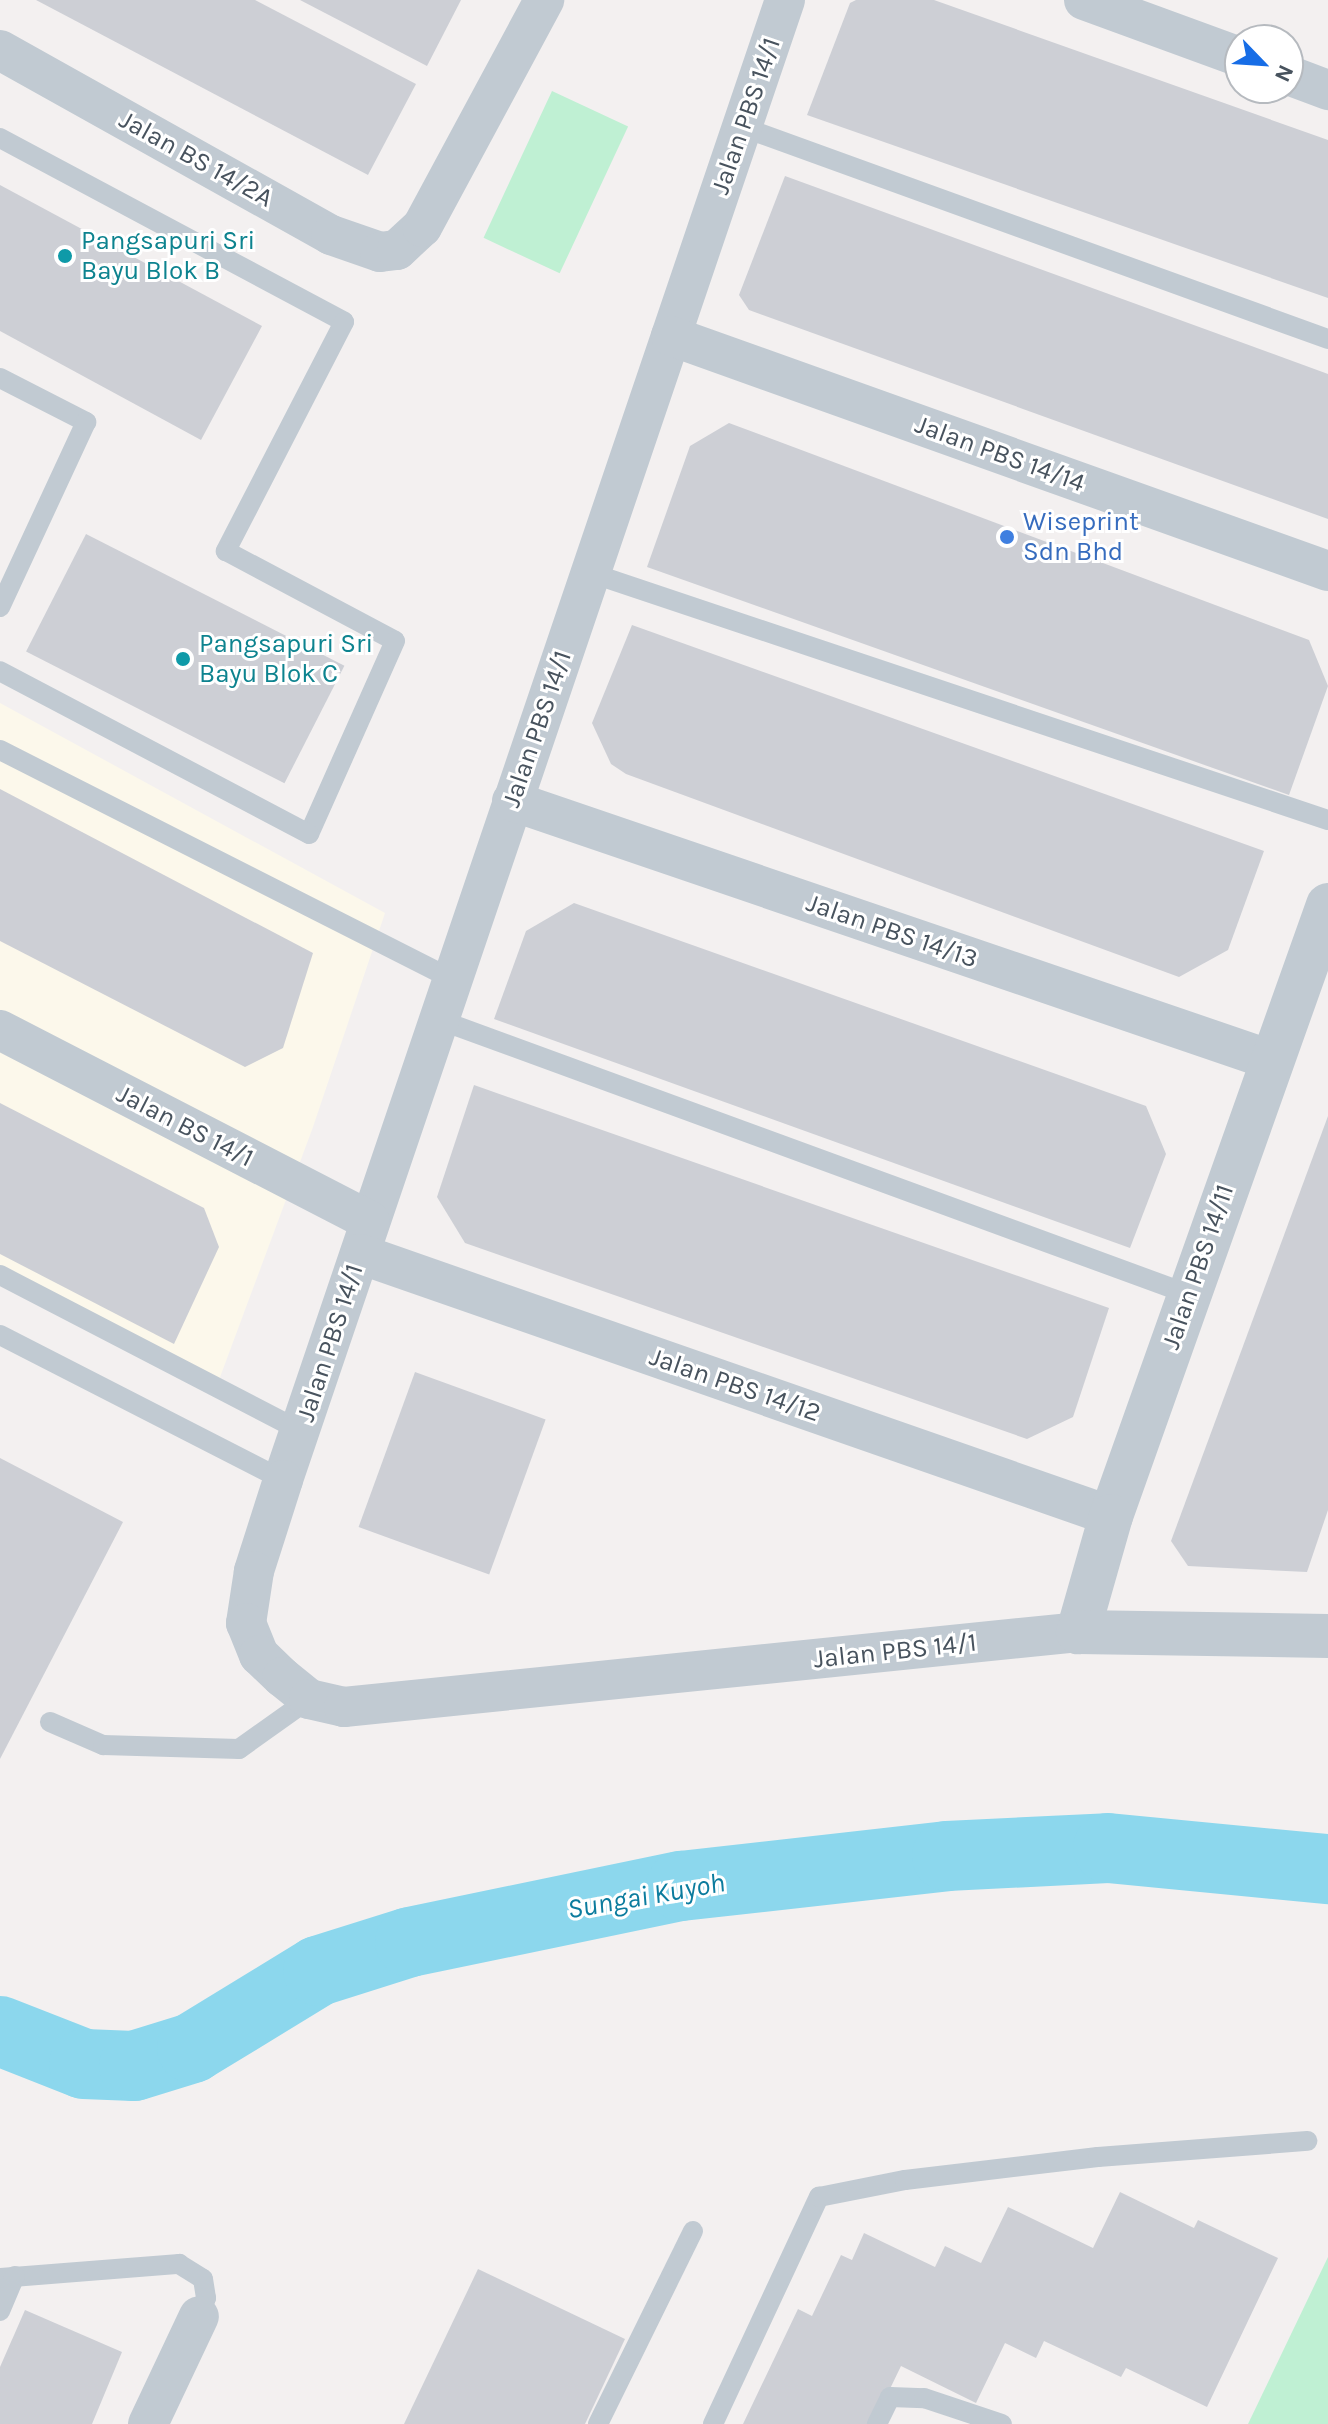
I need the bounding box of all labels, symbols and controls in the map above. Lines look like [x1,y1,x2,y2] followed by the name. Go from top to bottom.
[1224,24,1304,104] north arrow
[705,34,787,198] street label: Jalan PBS 14/1
[1269,61,1299,86] text: N
[114,104,278,214] street label: Jalan BS 14/2A
[81,225,255,286] place label: Pangsapuri Sri Bayu Blok B
[56,247,74,265] marker: Pangsapuri Sri Bayu Blok B
[911,409,1089,499] street label: Jalan PBS 14/14
[1023,506,1139,568] place label: Wiseprint Sdn Bhd
[998,528,1016,546] marker: Wiseprint Sdn Bhd
[199,628,373,690] place label: Pangsapuri Sri Bayu Blok C
[496,647,578,811] street label: Jalan PBS 14/1
[174,650,192,668] marker: Pangsapuri Sri Bayu Blok C
[802,887,982,975] street label: Jalan PBS 14/13
[111,1078,259,1174] street label: Jalan BS 14/1
[1155,1181,1241,1353] street label: Jalan PBS 14/11
[290,1260,370,1426] street label: Jalan PBS 14/1
[645,1341,825,1429] street label: Jalan PBS 14/12
[812,1627,978,1675] street label: Jalan PBS 14/1
[565,1866,727,1926] water label: Sungai Kuyoh

